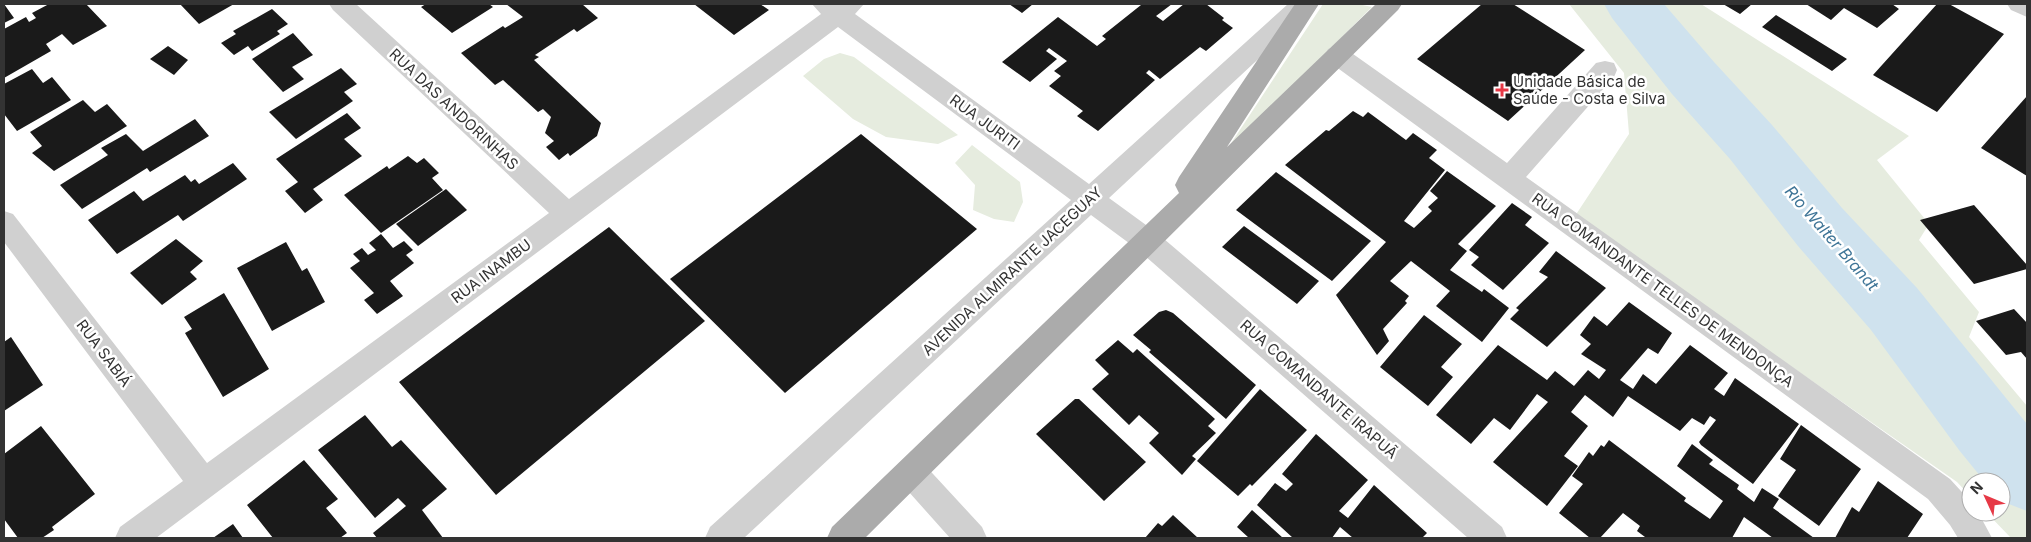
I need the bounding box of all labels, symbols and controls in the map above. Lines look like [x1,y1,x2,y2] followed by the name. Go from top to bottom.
[385,44,523,174] street label: RUA DAS ANDORINHAS
[1513,72,1665,108] place label: Unidade Básica de Saúde - Costa e Silva
[1495,83,1509,97] marker: Unidade Básica de Saúde - Costa e Silva
[946,90,1024,154] street label: RUA JURITI
[1781,181,1884,295] water label: Rio Walter Brandt
[918,183,1106,359] street label: AVENIDA ALMIRANTE JACEGUAY
[1529,189,1797,391] street label: RUA COMANDANTE TELLES DE MENDONÇA
[447,235,535,307] street label: RUA INAMBU
[1236,315,1402,463] street label: RUA COMANDANTE IRAPUÃ
[73,316,135,390] street label: RUA SABIÁ
[1961,472,2011,522] north arrow
[1966,478,1986,497] text: N

